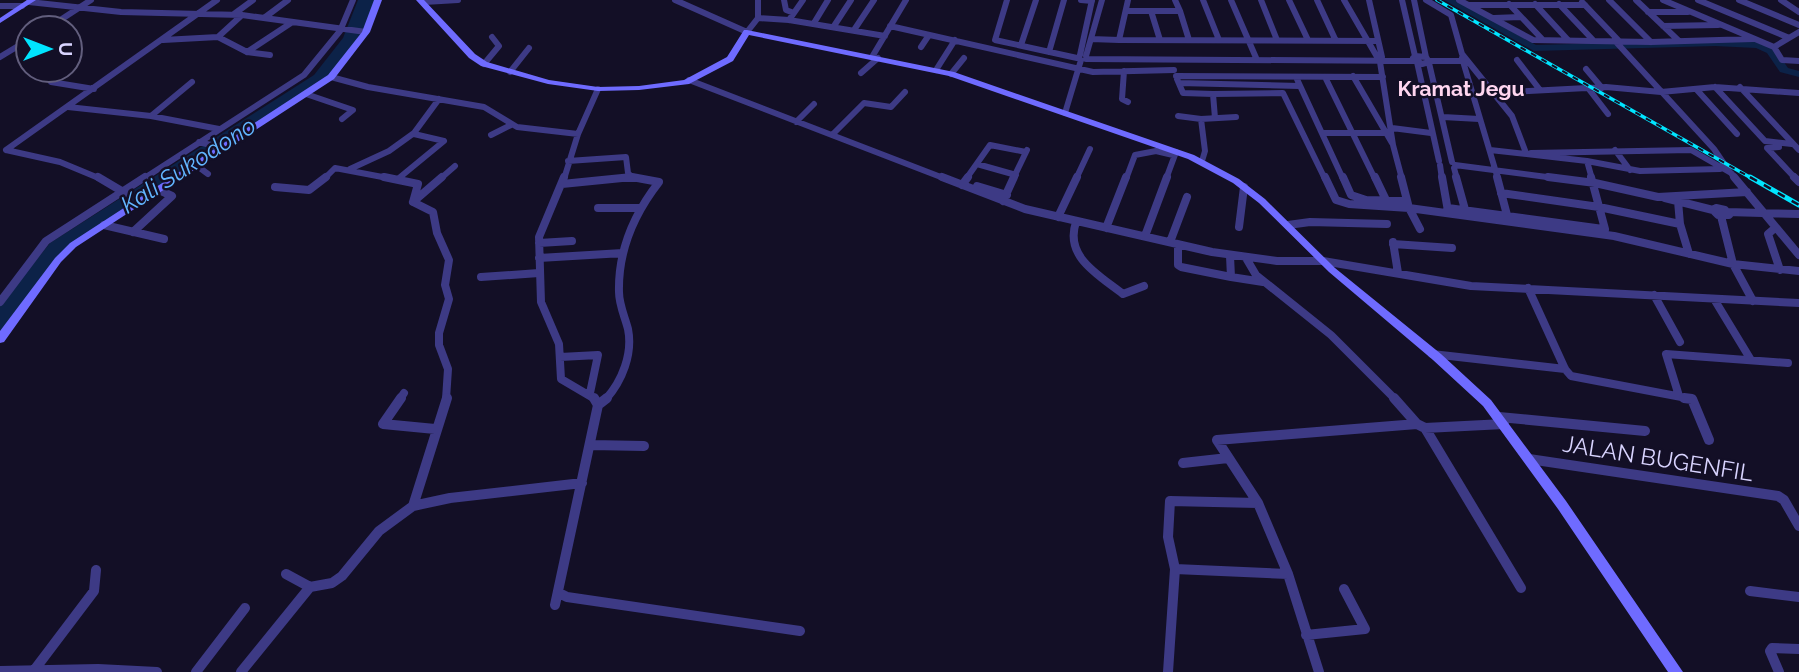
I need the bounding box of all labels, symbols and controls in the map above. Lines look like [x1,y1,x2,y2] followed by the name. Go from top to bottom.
[14,14,84,84] north arrow
[55,42,77,56] text: U
[1397,76,1525,101] district label: Kramat Jegu
[115,111,261,219] water label: Kali Sukodono
[1561,430,1756,486] street label: JALAN BUGENFIL

